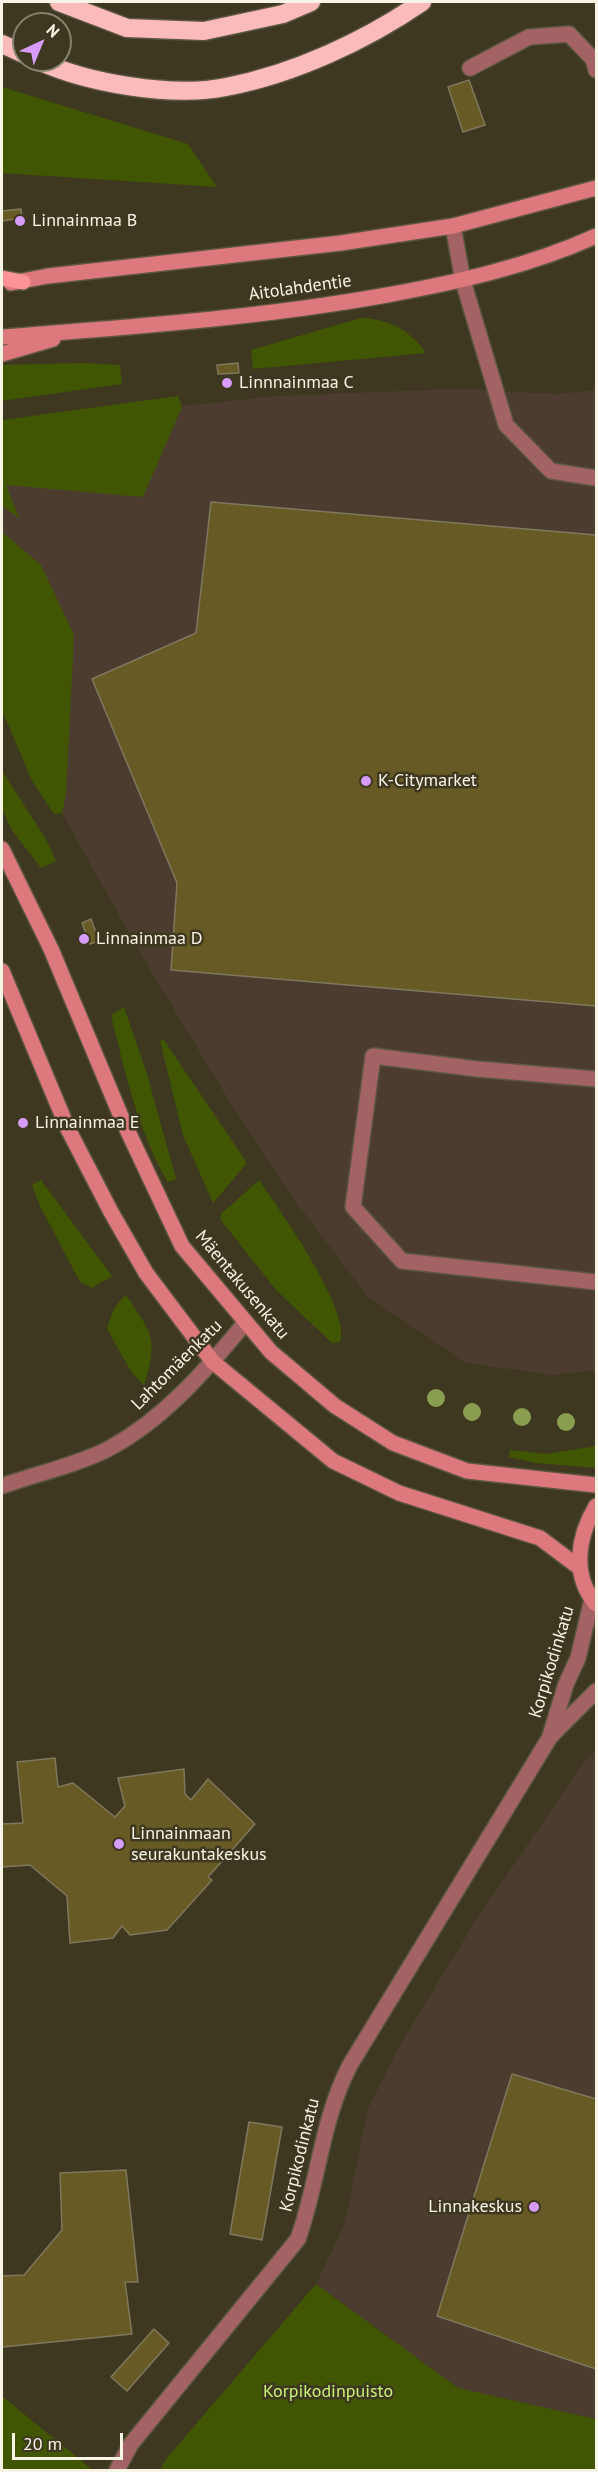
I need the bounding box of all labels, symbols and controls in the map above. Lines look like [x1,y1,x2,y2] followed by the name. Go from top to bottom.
[12,12,72,72] north arrow
[42,20,64,41] text: N
[32,210,137,232] place label: Linnainmaa B
[13,214,27,228] marker: Linnainmaa B
[247,270,353,306] street label: Aitolahdentie
[239,372,354,394] place label: Linnnainmaa C
[220,376,234,390] marker: Linnnainmaa C
[378,770,477,792] place label: K-Citymarket
[359,774,373,788] marker: K-Citymarket
[96,928,202,950] place label: Linnainmaa D
[77,932,91,946] marker: Linnainmaa D
[35,1112,139,1134] place label: Linnainmaa E
[16,1116,30,1130] marker: Linnainmaa E
[190,1226,294,1344] street label: Mäentakusenkatu
[127,1315,227,1415] street label: Lahtomäenkatu
[525,1603,579,1721] street label: Korpikodinkatu
[131,1823,267,1866] place label: Linnainmaan seurakuntakeskus
[112,1837,126,1851] marker: Linnainmaan seurakuntakeskus
[275,2096,325,2214] street label: Korpikodinkatu
[428,2196,522,2218] place label: Linnakeskus
[527,2200,541,2214] marker: Linnakeskus
[263,2381,393,2403] park label: Korpikodinpuisto
[15,2421,126,2459] scale bar
[23,2432,62,2455] text: 20 m

